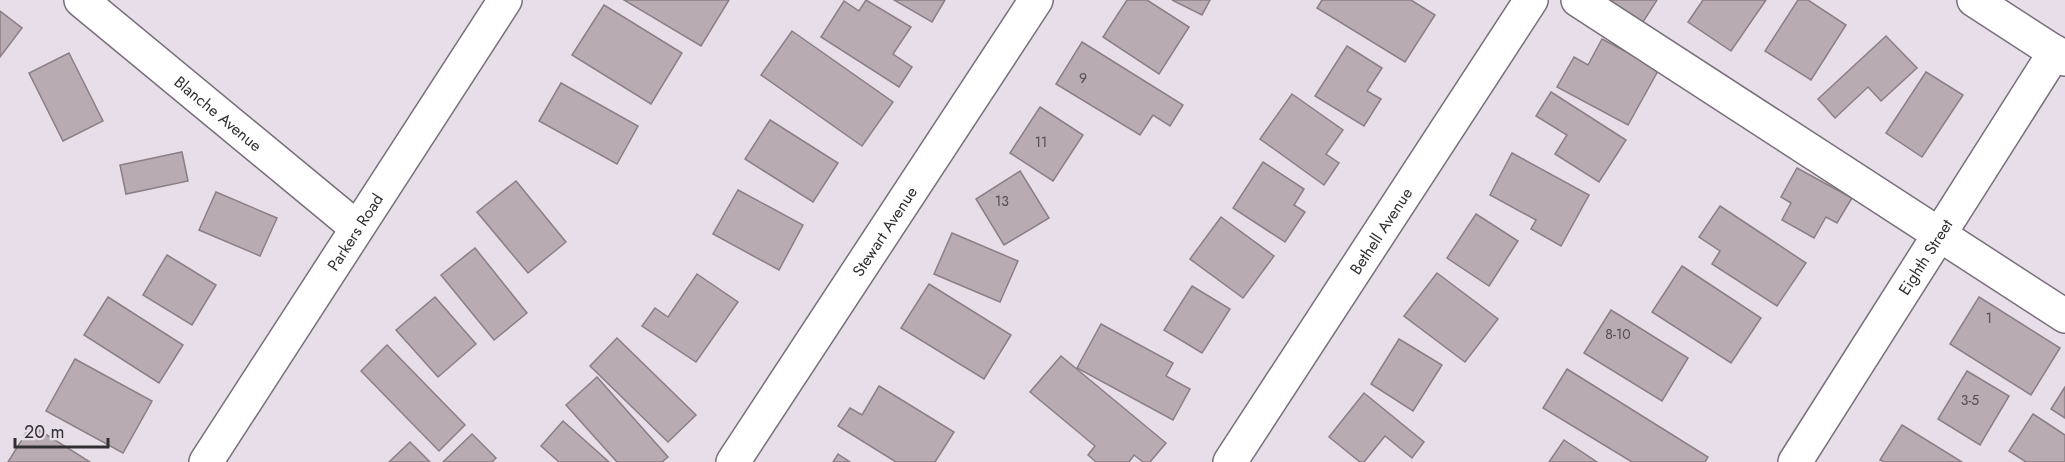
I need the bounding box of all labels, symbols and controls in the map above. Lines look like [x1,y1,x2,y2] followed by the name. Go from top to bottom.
[1079,68,1087,88] house number: 9
[169,71,267,157] street label: Blanche Avenue
[1035,132,1047,152] house number: 11
[847,182,923,281] street label: Stewart Avenue
[1344,183,1418,279] street label: Bethell Avenue
[322,189,389,275] street label: Parkers Road
[995,191,1009,211] house number: 13
[1893,215,1958,299] street label: Eighth Street
[1986,308,1992,328] house number: 1
[1605,324,1631,344] house number: 8-10
[1961,390,1979,410] house number: 3-5
[15,411,108,449] scale bar
[24,419,64,445] text: 20 m

